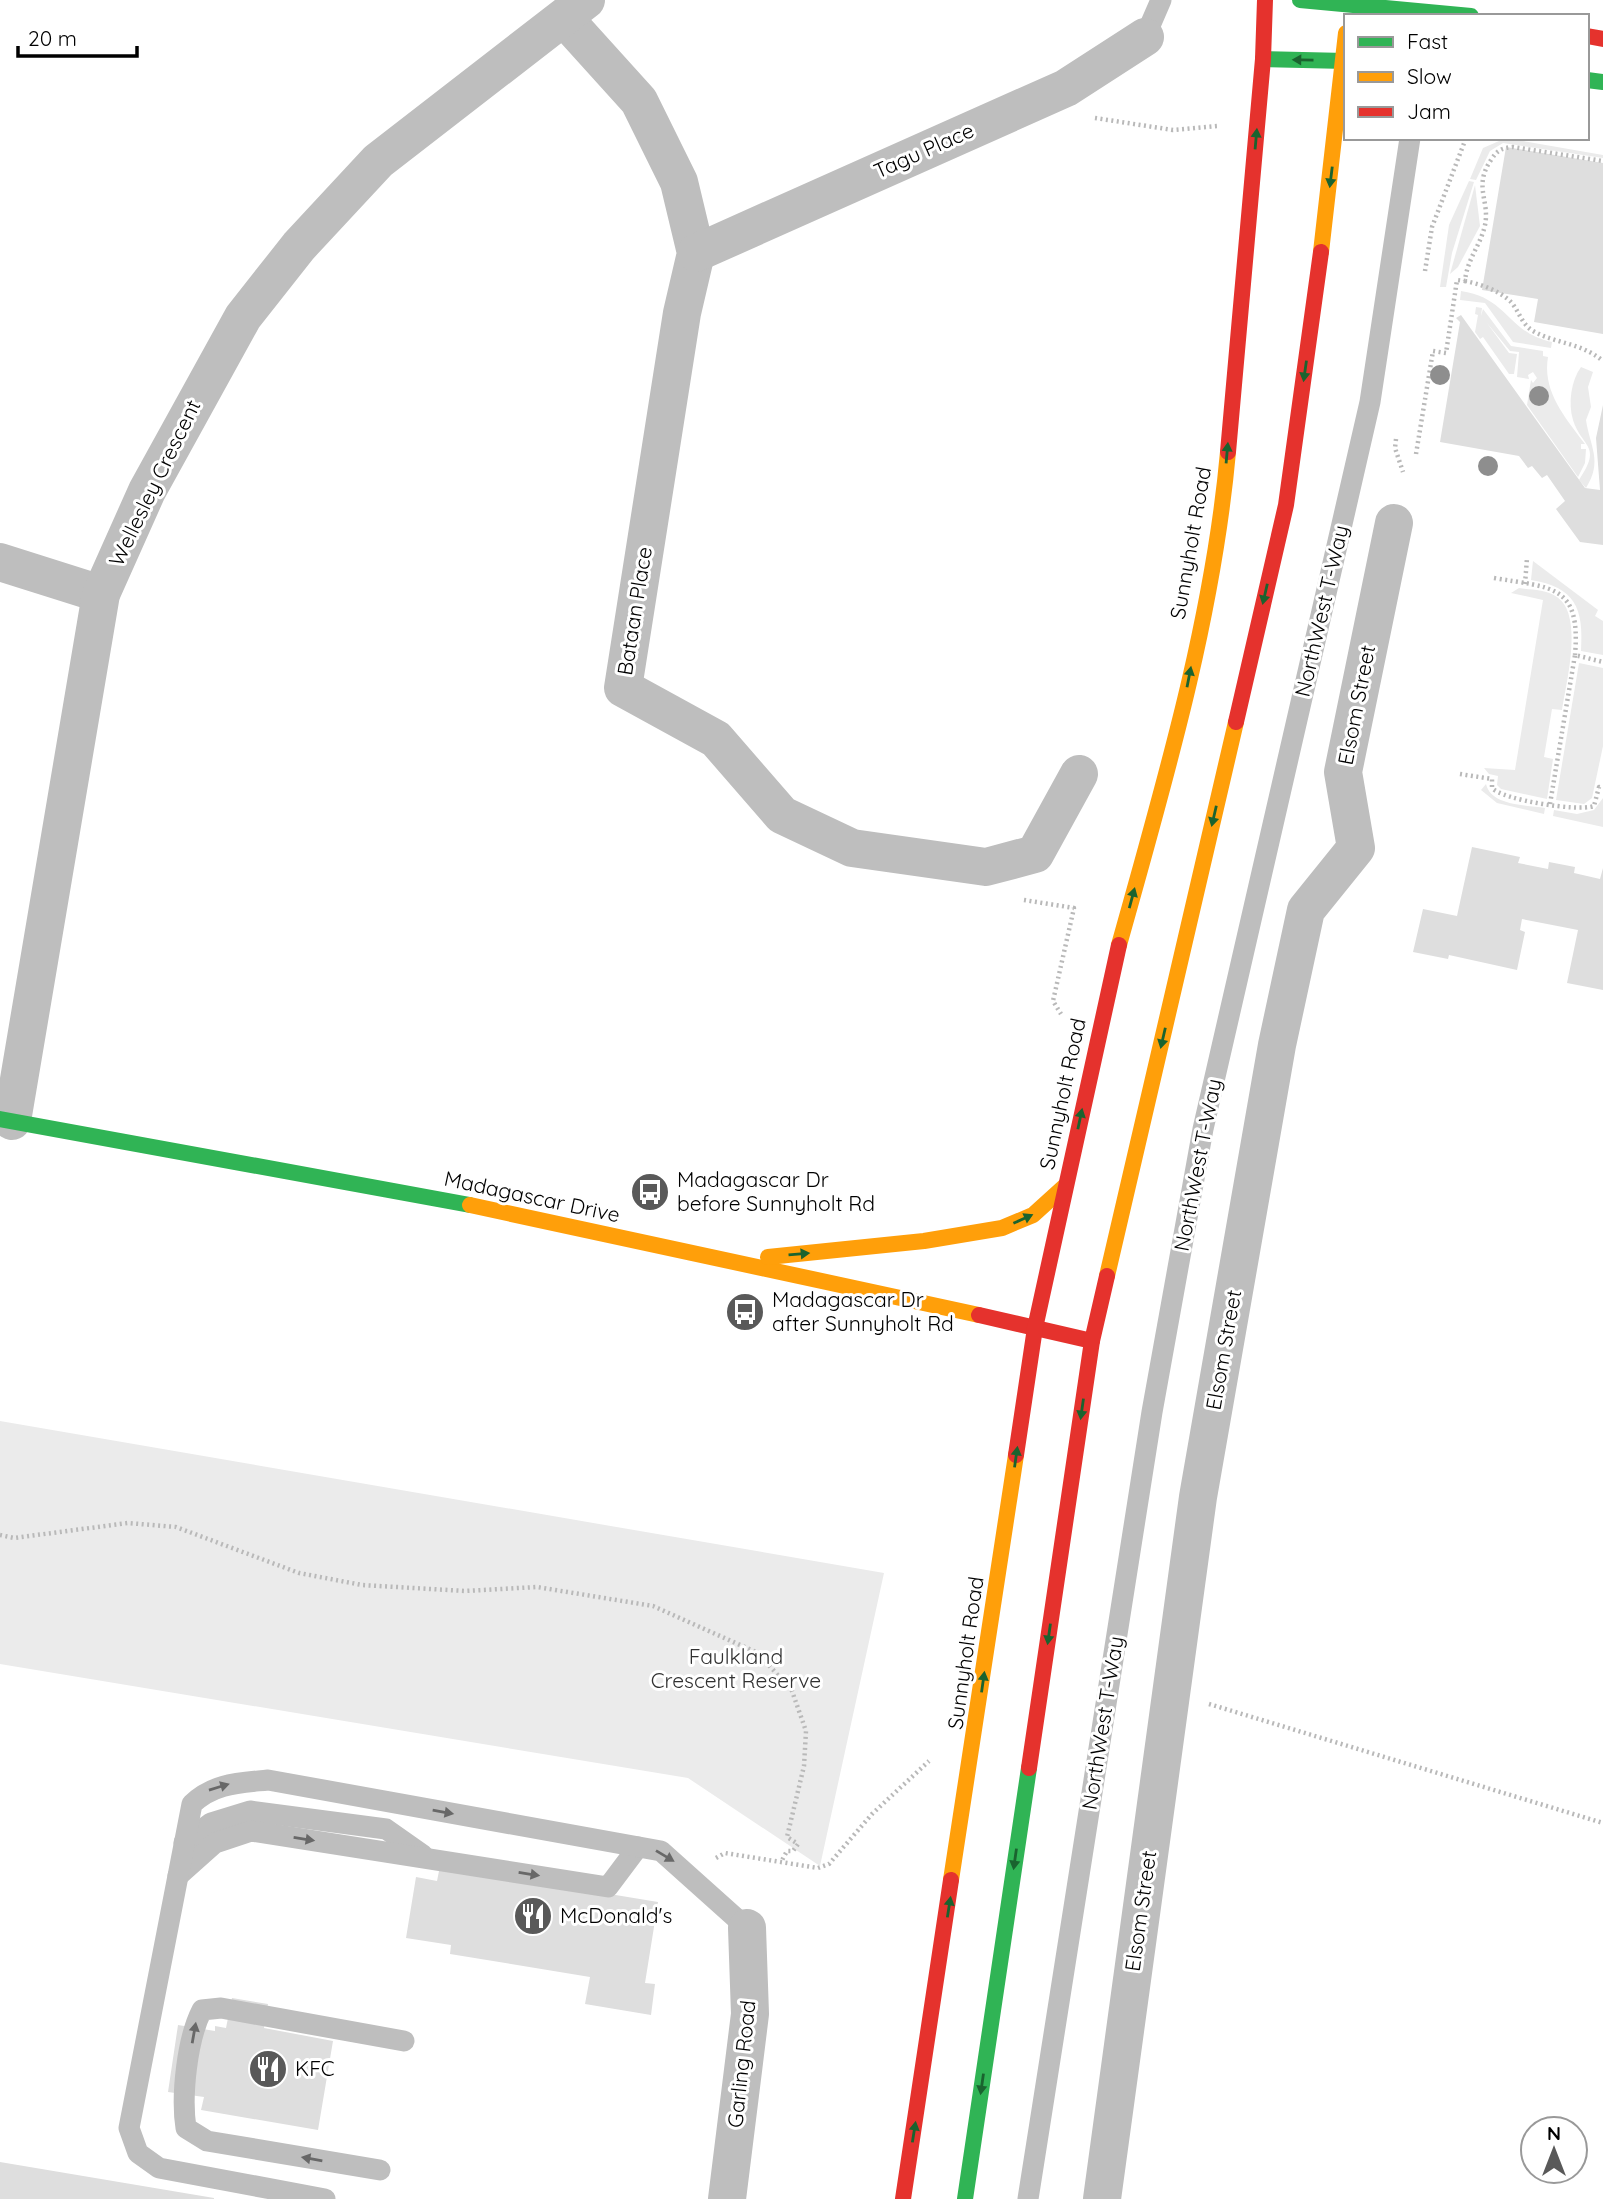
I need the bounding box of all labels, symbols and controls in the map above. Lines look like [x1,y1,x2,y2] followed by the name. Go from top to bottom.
[18,14,136,58] scale bar
[1344,14,1589,140] legend
[28,25,77,51] text: 20 m
[1407,28,1448,54] text: Fast
[1292,54,1314,65] one-way arrow
[1407,63,1452,89] text: Slow
[1407,98,1451,124] text: Jam
[870,117,978,184] street label: Tagu Place
[1251,127,1262,149] one-way arrow
[1325,166,1336,188] one-way arrow
[1300,360,1311,382] one-way arrow
[103,395,206,570] street label: Wellesley Crescent
[1222,442,1233,464] one-way arrow
[1164,465,1216,621] street label: Sunnyholt Road
[1289,522,1353,699] street label: NorthWest T-Way
[611,545,657,677] street label: Bataan Place
[1259,584,1270,606] one-way arrow
[1332,643,1380,767] street label: Elsom Street
[1183,666,1194,688] one-way arrow
[1208,805,1219,827] one-way arrow
[1127,886,1138,908] one-way arrow
[1033,1016,1091,1172] street label: Sunnyholt Road
[1157,1027,1168,1049] one-way arrow
[1168,1076,1227,1253] street label: NorthWest T-Way
[1074,1108,1085,1130] one-way arrow
[442,1165,623,1227] street label: Madagascar Drive
[677,1166,875,1216] place label: Madagascar Dr before Sunnyholt Rd
[629,1171,671,1213] bus stop icon: Madagascar Dr before Sunnyholt Rd
[1013,1213,1033,1225] one-way arrow
[789,1248,811,1259] one-way arrow
[772,1286,954,1336] place label: Madagascar Dr after Sunnyholt Rd
[1200,1288,1246,1412] street label: Elsom Street
[724,1291,766,1333] bus stop icon: Madagascar Dr after Sunnyholt Rd
[1077,1398,1088,1420] one-way arrow
[1011,1446,1022,1468] one-way arrow
[941,1575,989,1731] street label: Sunnyholt Road
[1043,1623,1054,1645] one-way arrow
[1075,1634,1129,1811] street label: NorthWest T-Way
[651,1643,821,1693] park label: Faulkland Crescent Reserve
[978,1671,989,1693] one-way arrow
[208,1782,229,1792] one-way arrow
[432,1807,454,1818] one-way arrow
[293,1834,315,1845] one-way arrow
[1010,1848,1021,1870] one-way arrow
[1119,1849,1161,1973] street label: Elsom Street
[655,1850,674,1862] one-way arrow
[518,1869,540,1880] one-way arrow
[512,1895,554,1937] restaurant icon: McDonald's
[944,1896,955,1918] one-way arrow
[560,1902,672,1928] place label: McDonald's
[721,1999,761,2129] street label: Garling Road
[189,2022,200,2044] one-way arrow
[247,2048,289,2090] restaurant icon: KFC
[295,2055,335,2081] place label: KFC
[976,2073,987,2095] one-way arrow
[1519,2115,1589,2185] north arrow
[909,2120,920,2142] one-way arrow
[1547,2121,1561,2145] text: N
[301,2153,323,2164] one-way arrow

